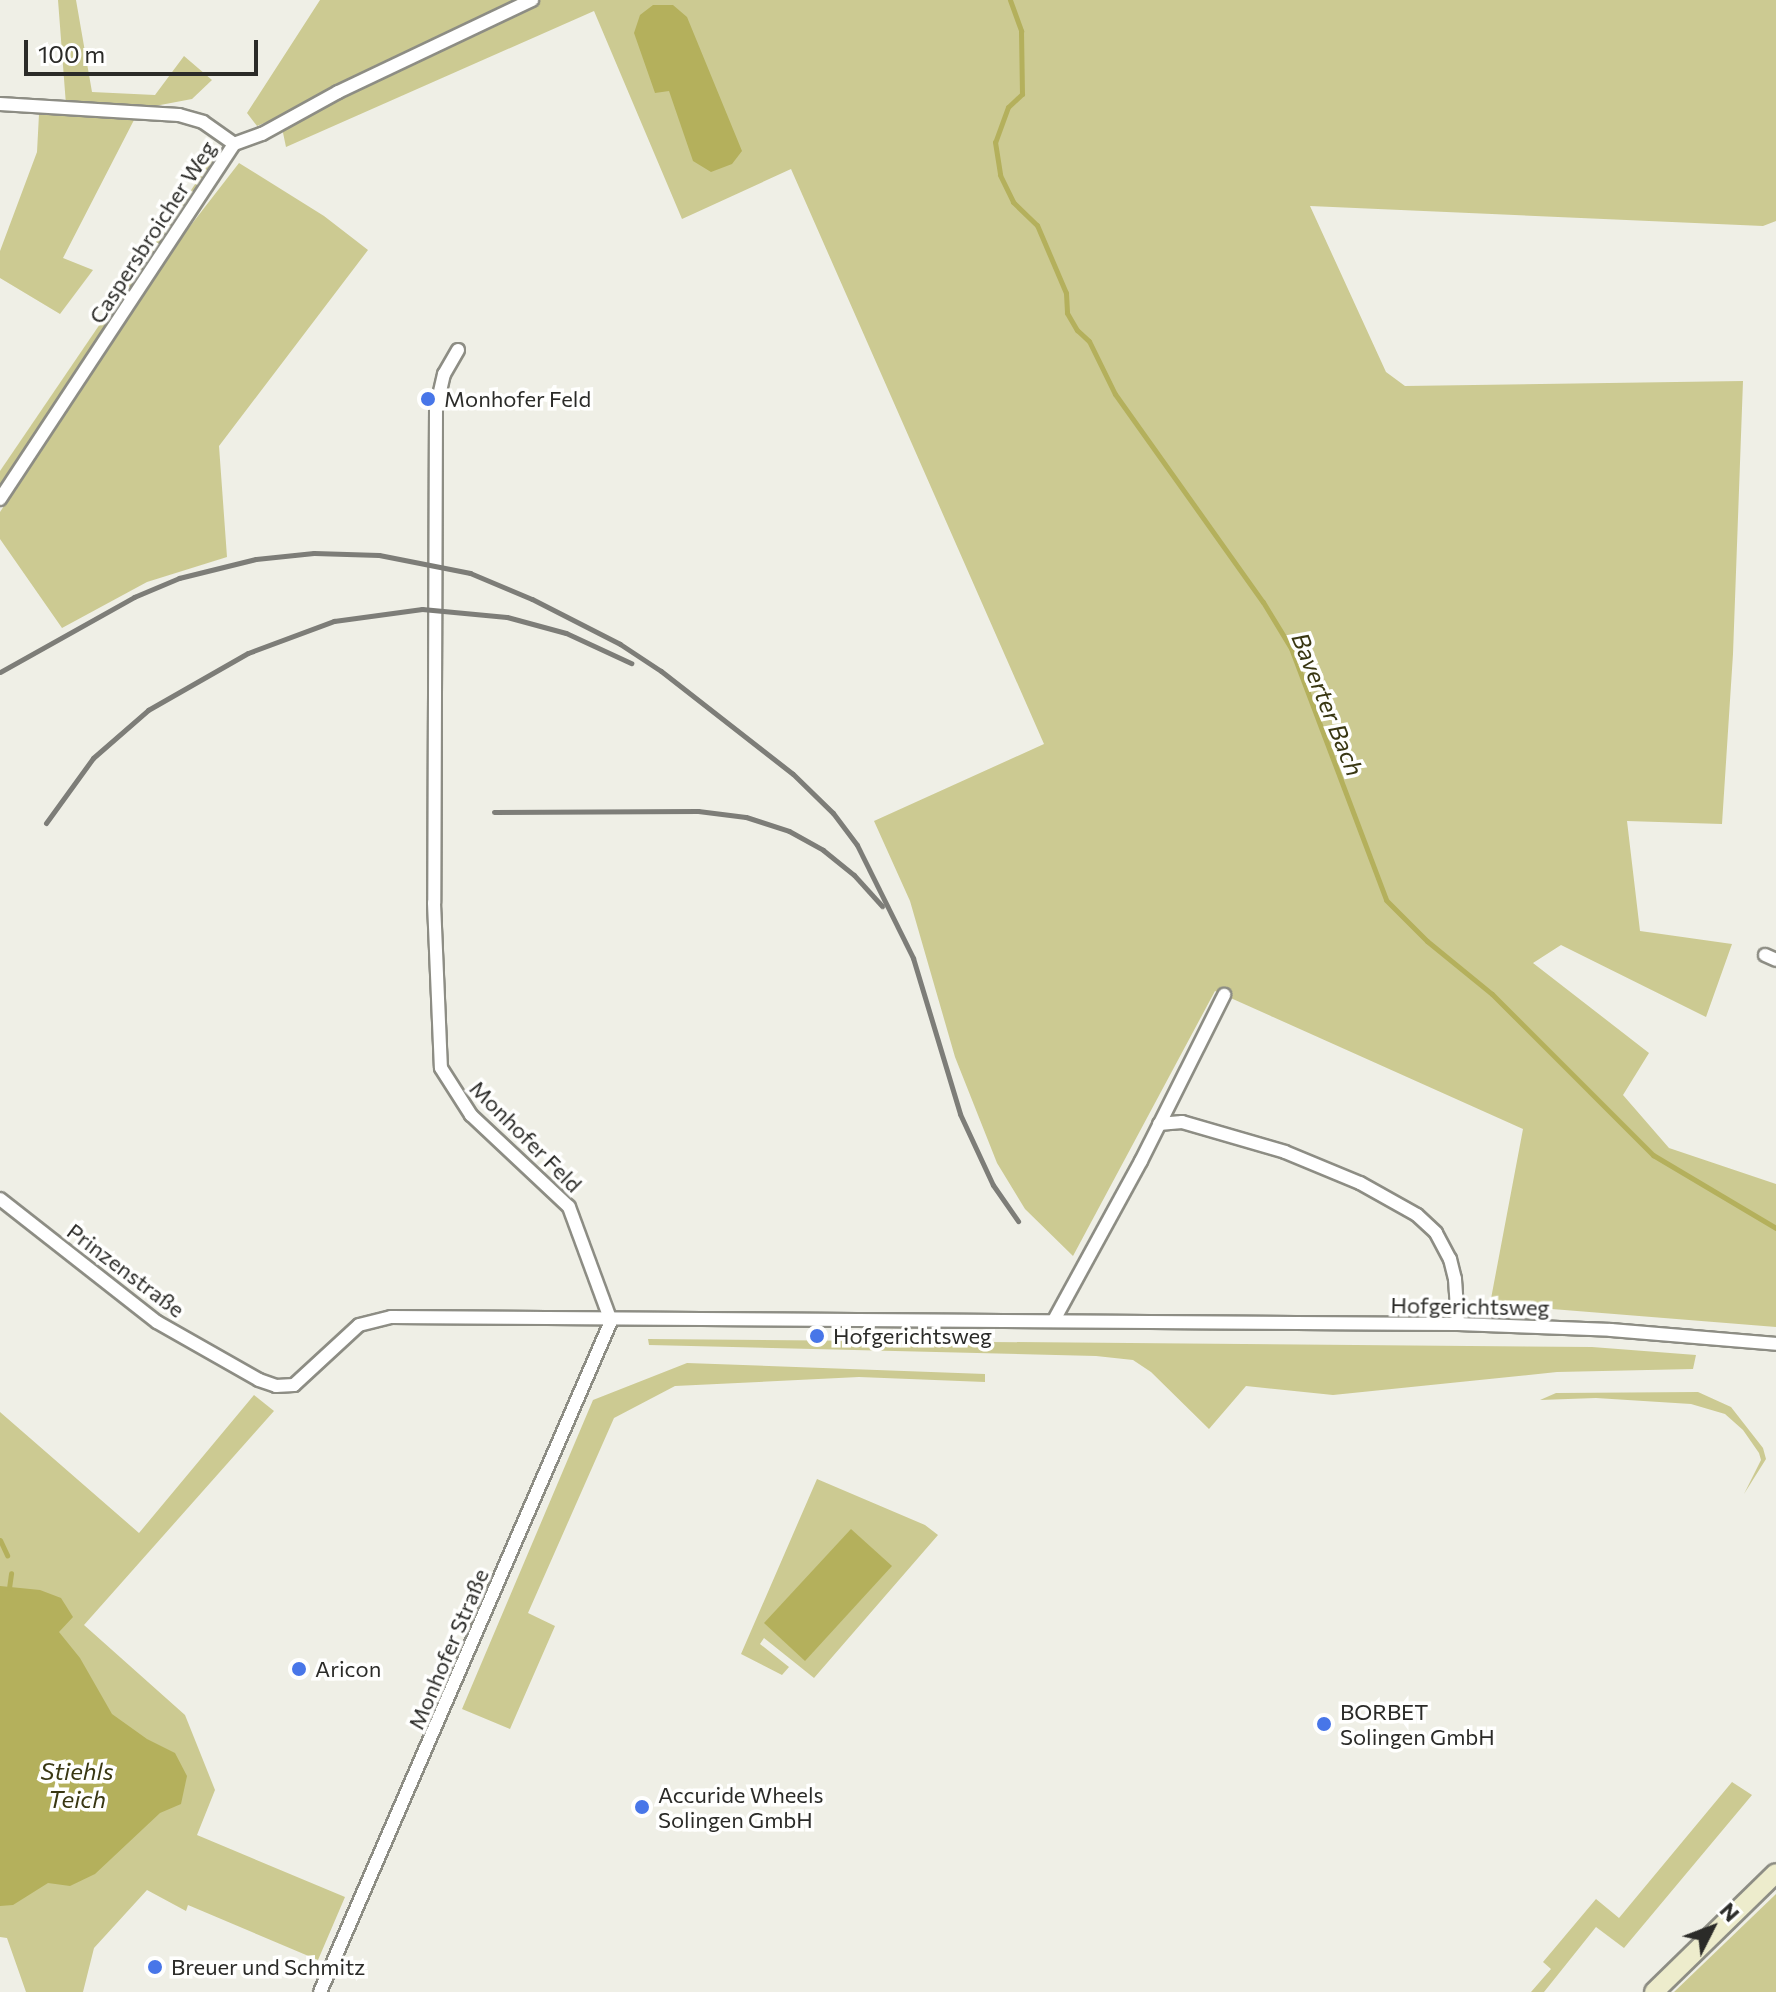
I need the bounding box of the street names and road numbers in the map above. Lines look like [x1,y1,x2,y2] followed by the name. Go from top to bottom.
[83,136,221,328] street label: Caspersbroicher Weg
[465,1075,587,1197] street label: Monhofer Feld
[62,1217,190,1323] street label: Prinzenstraße
[1390,1291,1550,1321] street label: Hofgerichtsweg
[402,1565,494,1733] street label: Monhofer Straße

